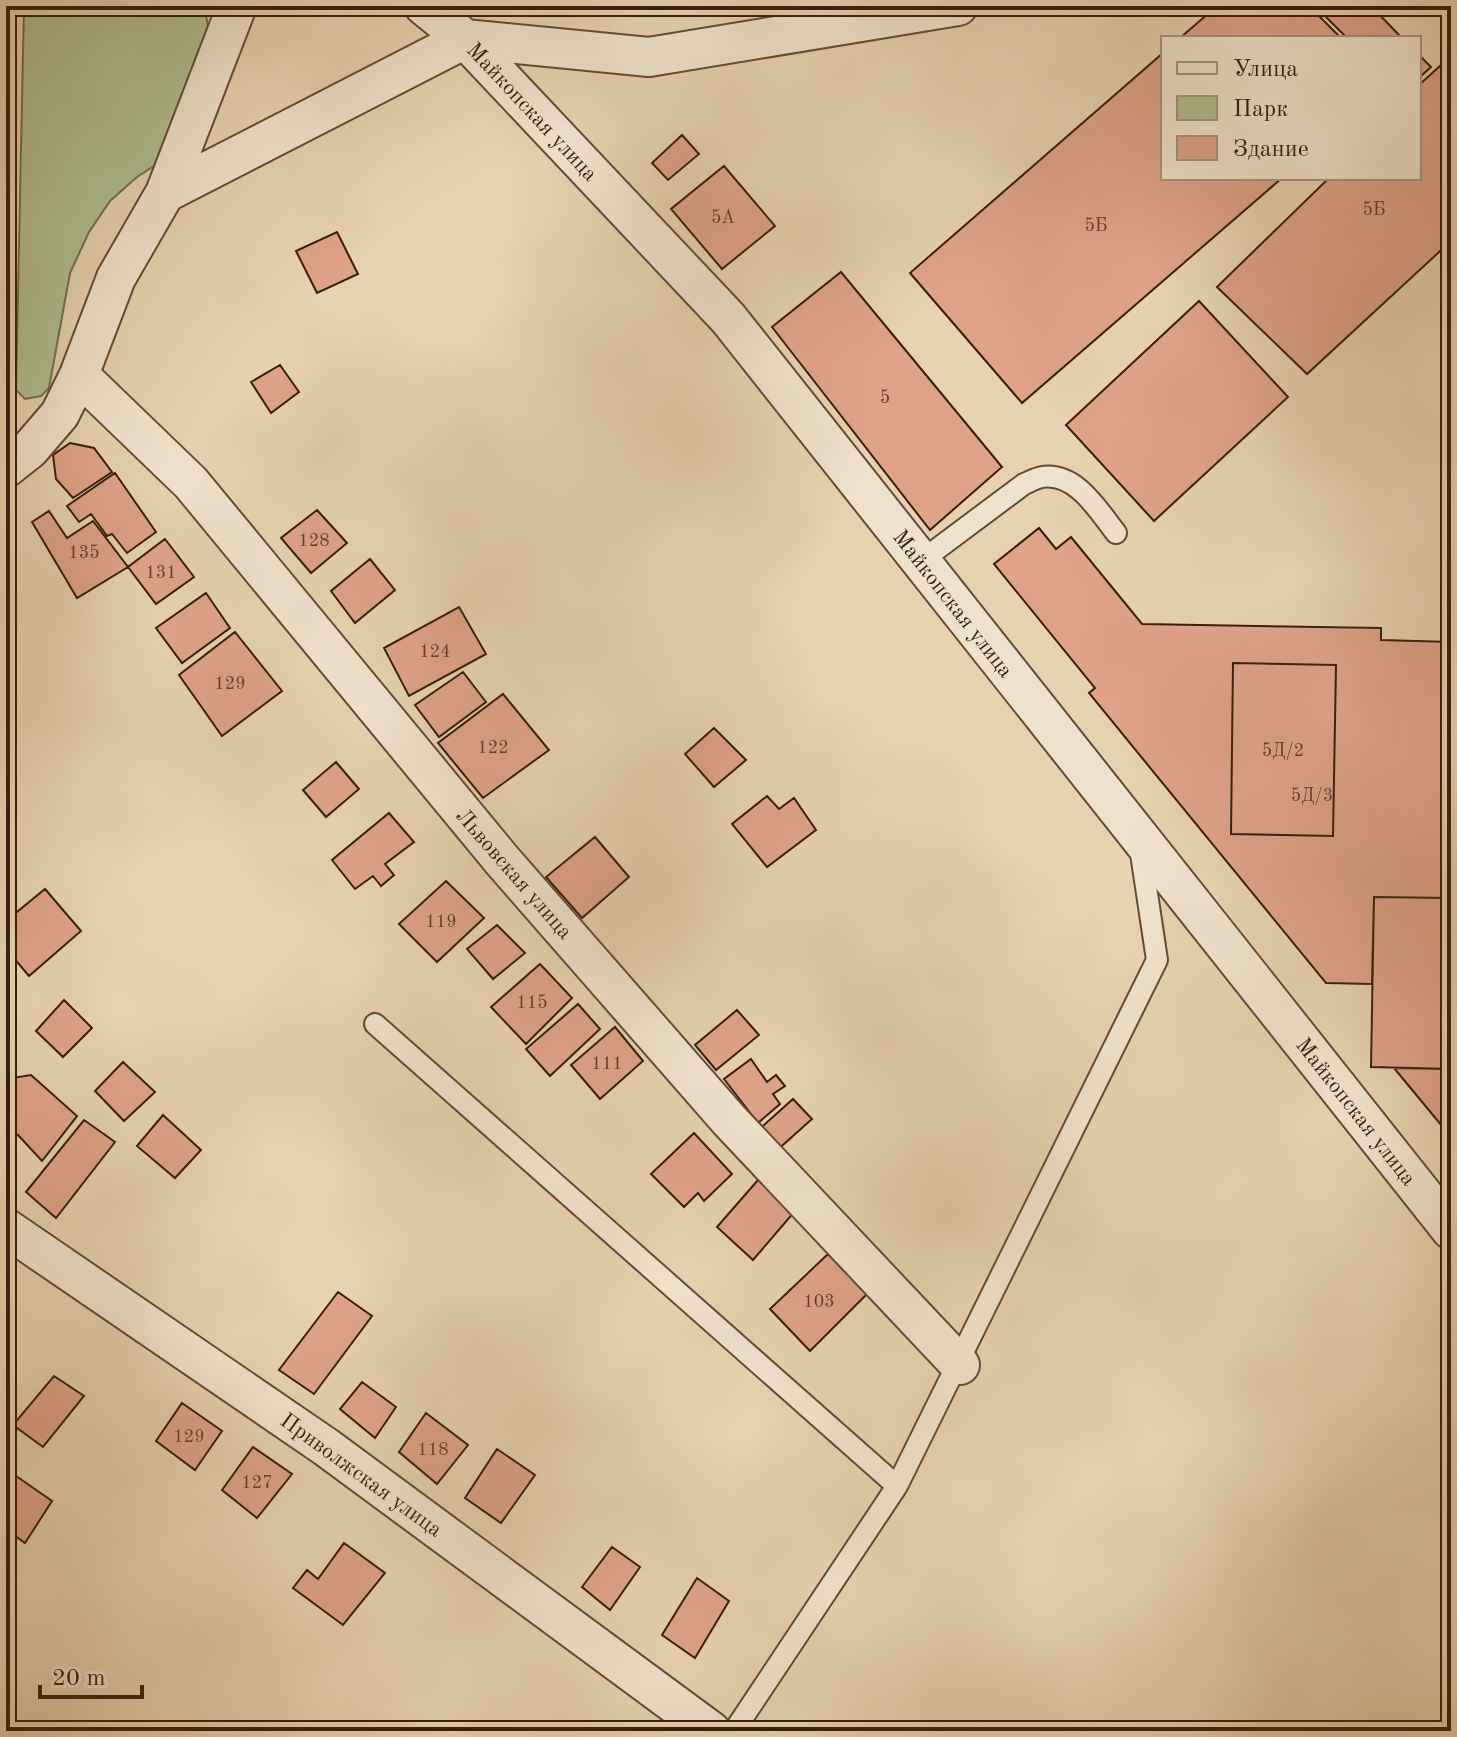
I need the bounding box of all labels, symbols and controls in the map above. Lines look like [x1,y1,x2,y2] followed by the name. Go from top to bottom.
[1161,36,1421,180] legend
[462,39,601,186] street label: Майкопская улица
[1233,58,1298,82] text: Улица
[1233,98,1288,122] text: Парк
[1233,138,1309,162] text: Здание
[1362,201,1386,219] house number: 5Б
[711,209,735,227] house number: 5А
[1084,217,1108,235] house number: 5Б
[880,389,890,407] house number: 5
[888,526,1017,682] street label: Майкопская улица
[298,532,330,550] house number: 128
[68,544,100,562] house number: 135
[145,564,177,582] house number: 131
[419,643,451,661] house number: 124
[214,675,246,693] house number: 129
[477,739,509,757] house number: 122
[1262,742,1304,760] house number: 5Д/2
[1291,787,1333,805] house number: 5Д/3
[451,805,576,944] street label: Львовская улица
[425,913,457,931] house number: 119
[516,994,548,1012] house number: 115
[1291,1034,1420,1190] street label: Майкопская улица
[591,1055,623,1073] house number: 111
[803,1293,835,1311] house number: 103
[276,1410,446,1542] street label: Приволжская улица
[173,1428,205,1446] house number: 129
[417,1441,449,1459] house number: 118
[241,1474,273,1492] house number: 127
[40,1649,142,1699] scale bar
[52,1667,106,1691] text: 20 m

